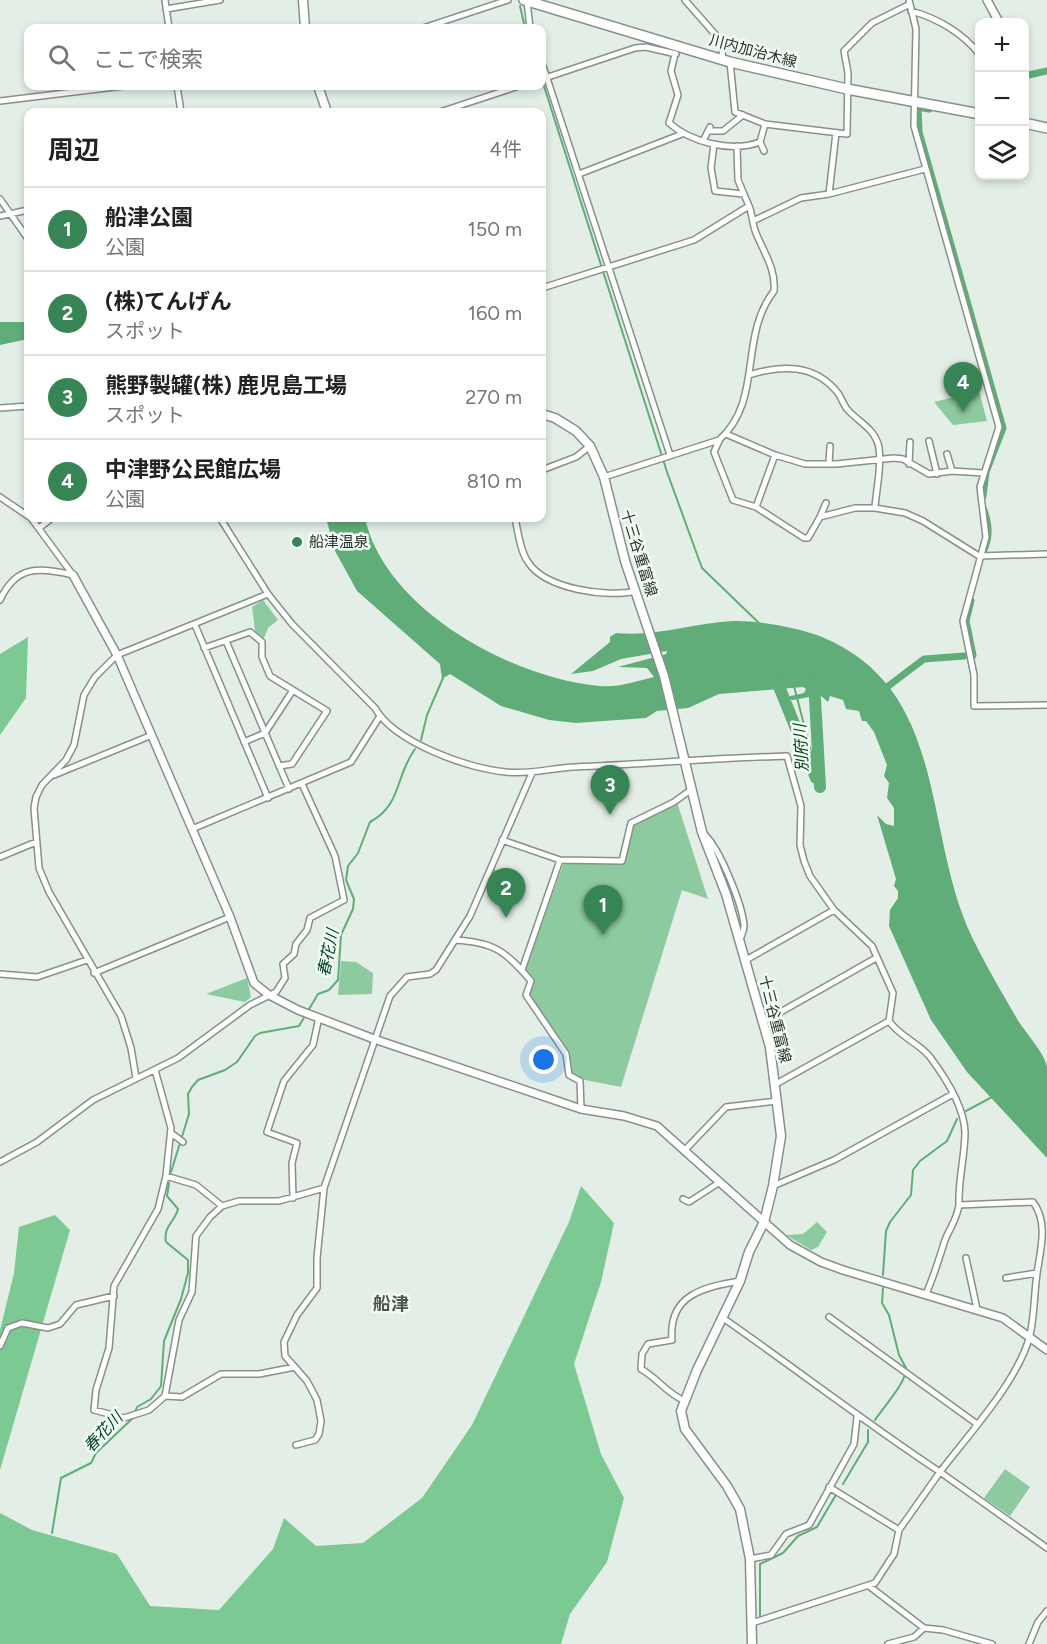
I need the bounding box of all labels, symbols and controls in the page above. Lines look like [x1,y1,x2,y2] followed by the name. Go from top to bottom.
[975,18,1029,180] map controls
[975,18,1029,72] button: +
[24,24,546,90] search box
[707,31,799,71] street label: 川内加治木線
[45,41,78,74] icon: search
[93,46,203,73] text: ここで検索
[975,72,1029,126] button: −
[975,126,1029,180] button: layers
[48,134,100,166] text: 周辺
[490,137,522,161] text: 4件
[105,204,193,231] text: 船津公園
[63,217,72,241] text: 1
[467,217,522,241] text: 150 m
[105,235,145,259] text: 公園
[105,288,232,315] text: (株)てんげん
[62,301,73,325] text: 2
[468,301,522,325] text: 160 m
[105,319,185,343] text: スポット
[944,362,982,412] pin: 4
[105,372,347,399] text: 熊野製罐(株) 鹿児島工場
[62,385,73,409] text: 3
[465,385,522,409] text: 270 m
[105,403,185,427] text: スポット
[105,456,281,483] text: 中津野公民館広場
[61,469,74,493] text: 4
[467,469,522,493] text: 810 m
[105,487,145,511] text: 公園
[617,507,661,599] street label: 十三谷重富線
[309,533,369,551] place label: 船津温泉
[290,535,304,549] marker: 船津温泉
[790,722,812,772] water label: 別府川
[590,766,630,815] pin: 3
[486,868,526,918] pin: 2
[584,886,622,935] pin: 1
[314,926,343,978] water label: 春花川
[755,973,795,1065] street label: 十三谷重富線
[529,1045,558,1074] your location
[373,1293,409,1315] district label: 船津
[80,1407,128,1456] water label: 春花川

